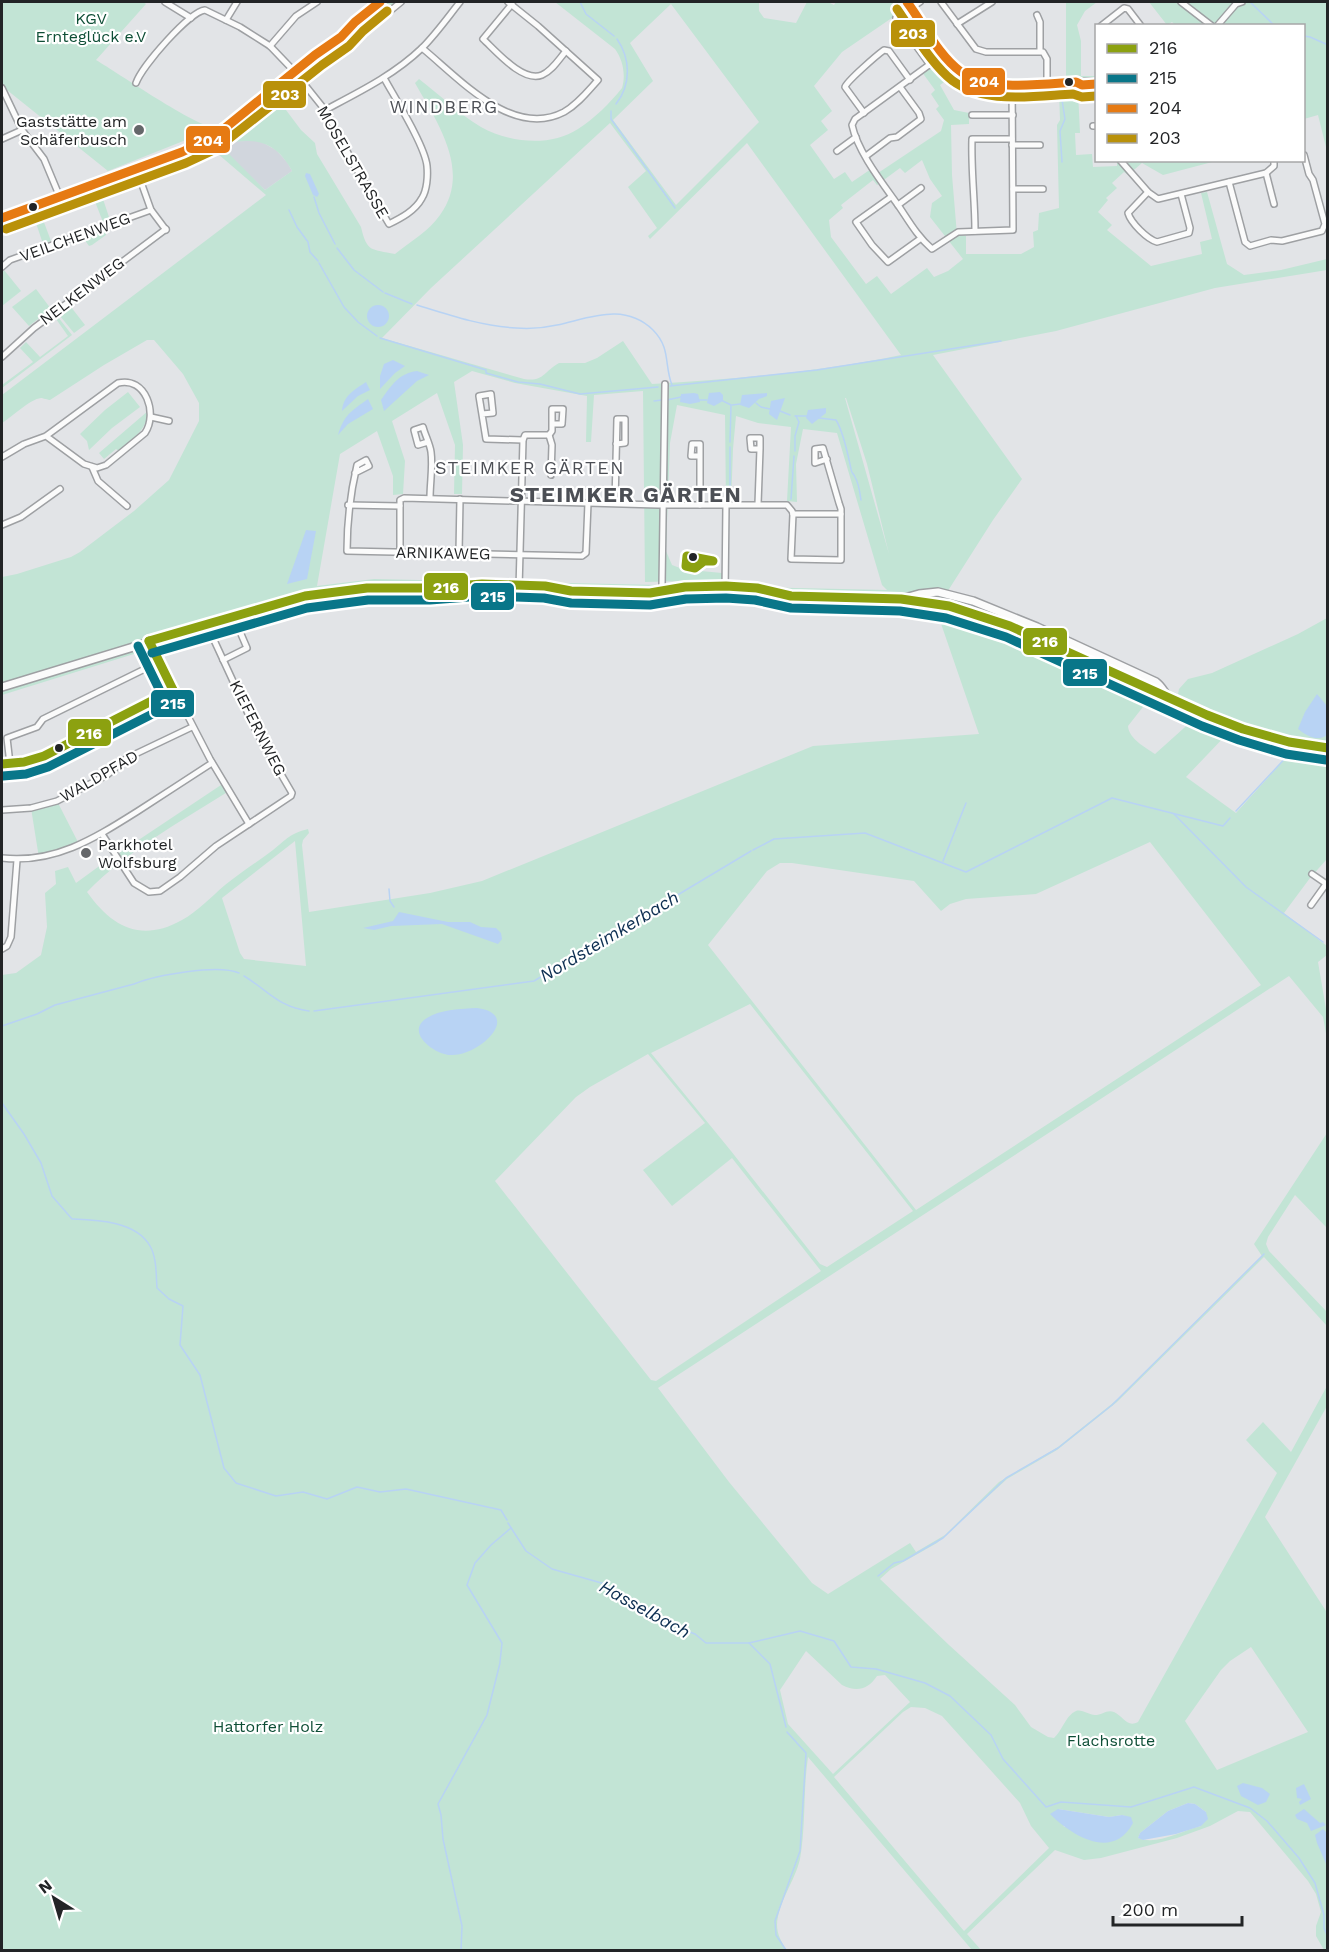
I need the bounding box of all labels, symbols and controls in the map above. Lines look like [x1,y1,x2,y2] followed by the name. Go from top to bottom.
[36,9,146,46] park label: KGV Ernteglück e.V
[890,19,936,48] line badge: 203
[898,24,928,43] text: 203
[1095,24,1305,162] legend
[1149,37,1177,58] text: 216
[961,67,1006,96] line badge: 204
[1149,67,1177,88] text: 215
[969,72,999,91] text: 204
[1063,76,1075,88] unlabelled marker
[262,80,307,109] line badge: 203
[270,85,300,104] text: 203
[390,96,498,117] district label: WINDBERG
[1149,97,1182,118] text: 204
[313,102,393,222] street label: MOSELSTRASSE
[16,112,127,149] place label: Gaststätte am Schäferbusch
[132,123,146,137] marker: Gaststätte am Schäferbusch
[185,125,231,154] line badge: 204
[1149,127,1181,148] text: 203
[193,131,223,150] text: 204
[27,201,39,213] unlabelled marker
[17,208,133,266] street label: VEILCHENWEG
[36,253,128,329] street label: NELKENWEG
[435,457,625,478] district label: STEIMKER GÄRTEN
[510,482,742,507] district label: STEIMKER GÄRTEN
[395,543,491,563] street label: ARNIKAWEG
[687,551,699,563] unlabelled marker
[423,572,469,601] line badge: 216
[433,578,459,597] text: 216
[470,582,515,611] line badge: 215
[480,587,506,606] text: 215
[1022,627,1068,656] line badge: 216
[1032,632,1058,651] text: 216
[1062,658,1108,687] line badge: 215
[1072,664,1098,683] text: 215
[226,677,290,779] street label: KIEFERNWEG
[150,689,195,718] line badge: 215
[160,694,186,713] text: 215
[67,718,112,747] line badge: 216
[76,724,102,743] text: 216
[53,742,65,754] unlabelled marker
[57,746,141,806] street label: WALDPFAD
[98,835,177,872] place label: Parkhotel Wolfsburg
[79,846,93,860] marker: Parkhotel Wolfsburg
[536,886,682,986] water label: Nordsteimkerbach
[596,1575,694,1643] water label: Hasselbach
[213,1717,323,1736] park label: Hattorfer Holz
[1067,1731,1155,1750] park label: Flachsrotte
[24,1868,84,1928] north arrow
[35,1875,56,1898] text: N
[1113,1889,1242,1927] scale bar
[1122,1899,1178,1920] text: 200 m

